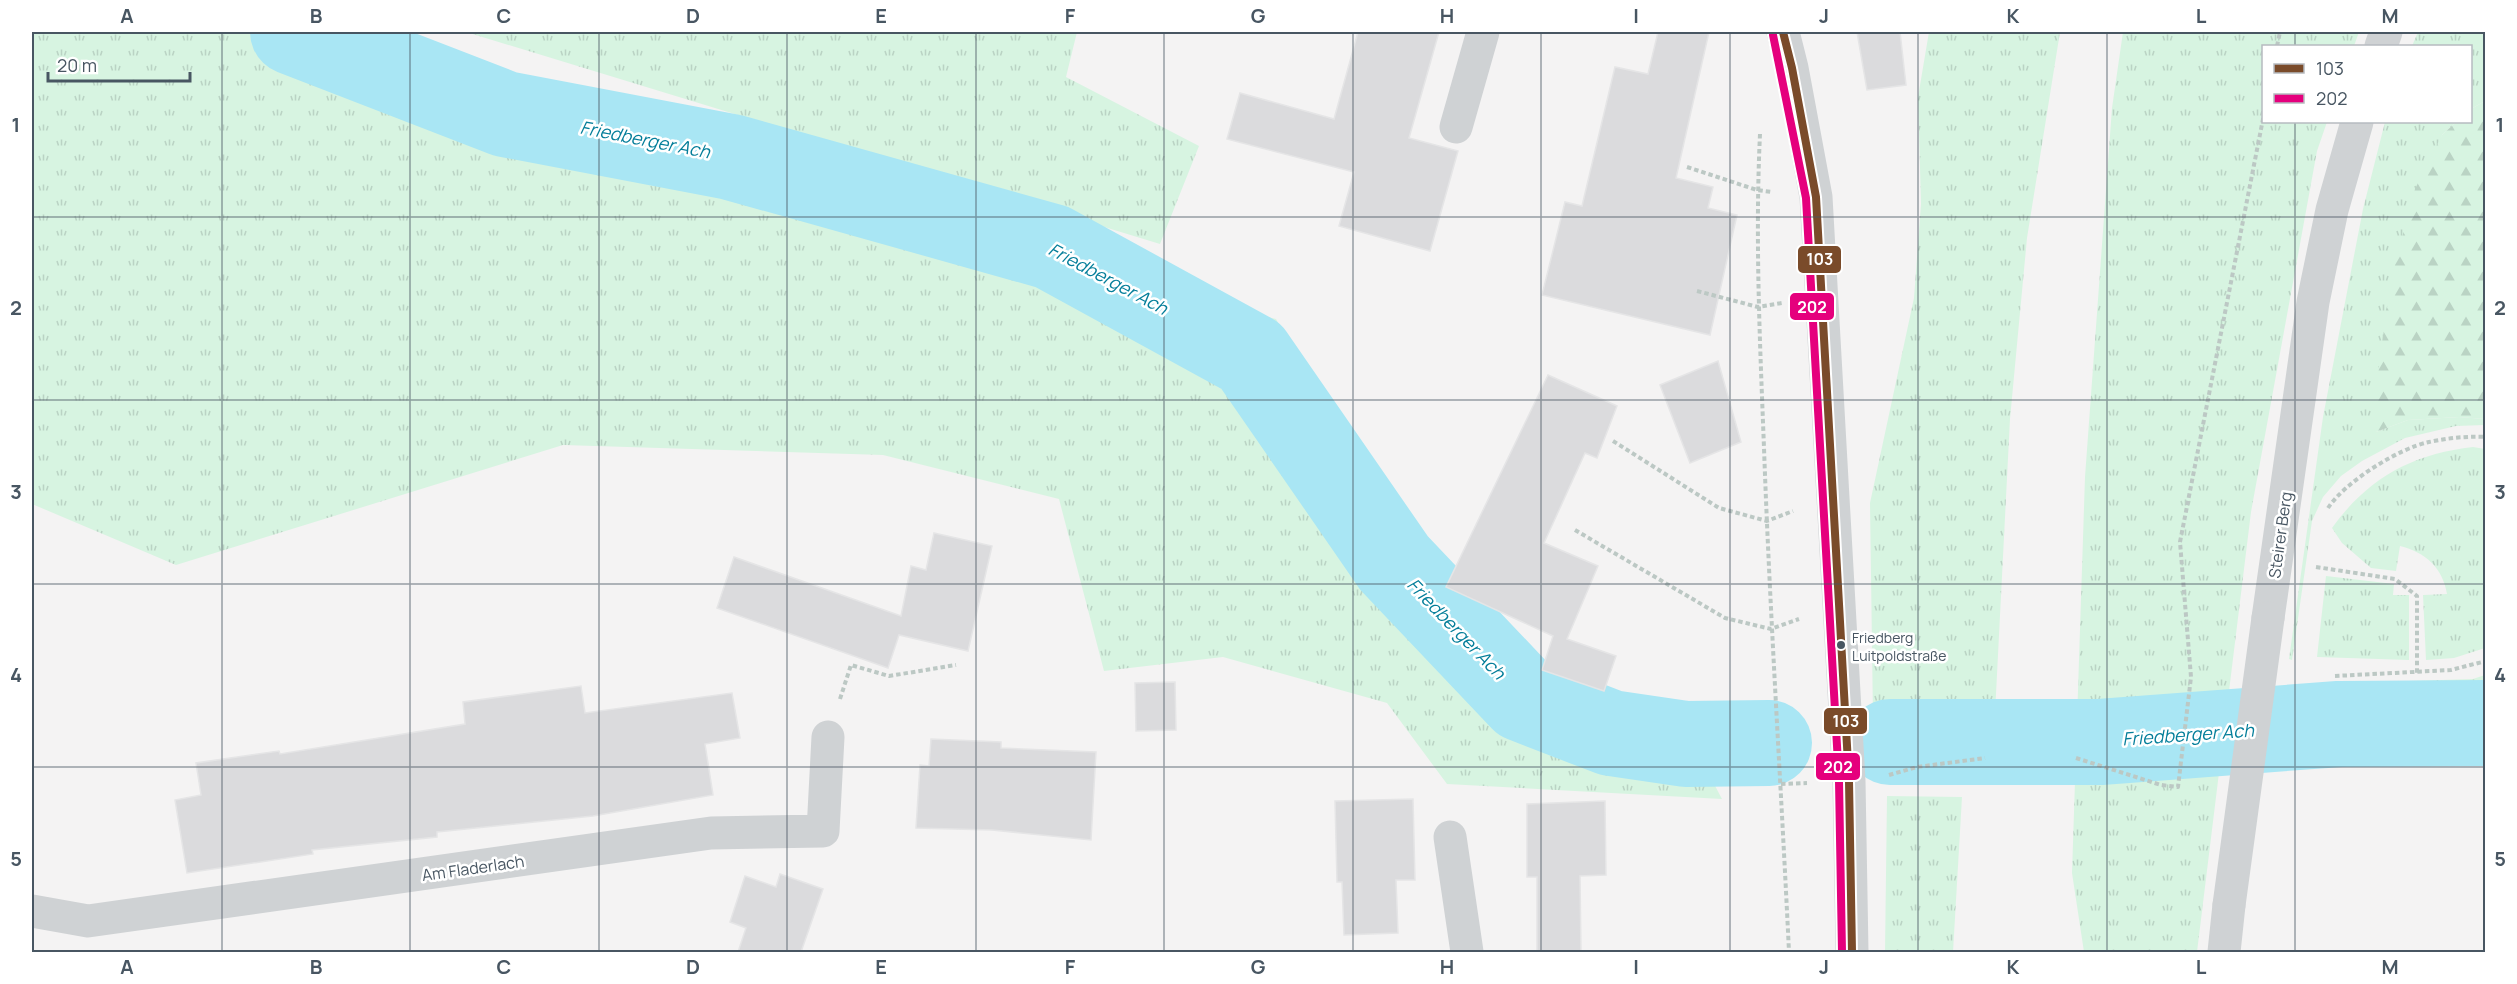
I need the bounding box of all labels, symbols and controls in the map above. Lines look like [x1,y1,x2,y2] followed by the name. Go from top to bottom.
[120,2,134,29] text: A
[310,2,323,29] text: B
[497,2,511,29] text: C
[686,2,700,29] text: D
[875,2,887,29] text: E
[1065,2,1076,29] text: F
[1251,2,1266,29] text: G
[1440,2,1454,29] text: H
[1633,2,1639,29] text: I
[1819,2,1829,29] text: J
[2007,2,2020,29] text: K
[2196,2,2207,29] text: L
[2381,2,2399,29] text: M
[48,45,190,83] scale bar
[2262,45,2472,123] legend
[57,53,97,77] text: 20 m
[2316,56,2344,80] text: 103
[2316,86,2348,110] text: 202
[12,111,20,138] text: 1
[2496,111,2504,138] text: 1
[578,115,713,164] water label: Friedberger Ach
[1045,237,1173,320] water label: Friedberger Ach
[1797,245,1842,274] line badge: 103
[1807,248,1833,270] text: 103
[1789,292,1835,321] line badge: 202
[10,294,22,321] text: 2
[2494,294,2506,321] text: 2
[1797,296,1827,318] text: 202
[10,478,22,505] text: 3
[2494,478,2506,505] text: 3
[2263,490,2297,580] street label: Steirer Berg
[1402,573,1512,685] water label: Friedberger Ach
[1852,628,1947,665] place label: Friedberg Luitpoldstraße
[1835,639,1847,651] marker: Friedberg Luitpoldstraße
[10,661,22,688] text: 4
[2494,661,2506,688] text: 4
[1823,707,1868,735] line badge: 103
[1833,710,1859,732] text: 103
[2121,717,2256,751] water label: Friedberger Ach
[1815,752,1861,781] line badge: 202
[1823,756,1853,778] text: 202
[10,845,22,872] text: 5
[2494,845,2506,872] text: 5
[420,850,526,886] street label: Am Fladerlach
[120,953,134,980] text: A
[310,953,323,980] text: B
[497,953,511,980] text: C
[686,953,700,980] text: D
[875,953,887,980] text: E
[1065,953,1076,980] text: F
[1251,953,1266,980] text: G
[1440,953,1454,980] text: H
[1633,953,1639,980] text: I
[1819,953,1829,980] text: J
[2007,953,2020,980] text: K
[2196,953,2207,980] text: L
[2381,953,2399,980] text: M

